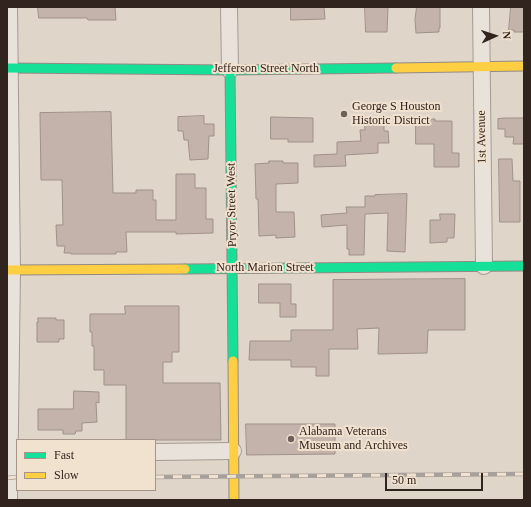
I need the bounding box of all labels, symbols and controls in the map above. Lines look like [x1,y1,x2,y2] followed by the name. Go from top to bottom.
[475,16,515,56] north arrow
[501,31,513,40] text: N
[213,62,319,76] street label: Jefferson Street North
[352,100,440,128] place label: George S Houston Historic District
[339,109,349,119] marker: George S Houston Historic District
[474,110,490,164] street label: 1st Avenue
[224,163,240,247] street label: Pryor Street West
[216,261,314,275] street label: North Marion Street
[299,425,408,453] place label: Alabama Veterans Museum and Archives
[286,434,296,444] marker: Alabama Veterans Museum and Archives
[16,439,156,491] legend
[54,448,74,462] text: Fast
[387,465,485,491] scale bar
[54,468,79,482] text: Slow
[392,473,416,487] text: 50 m

